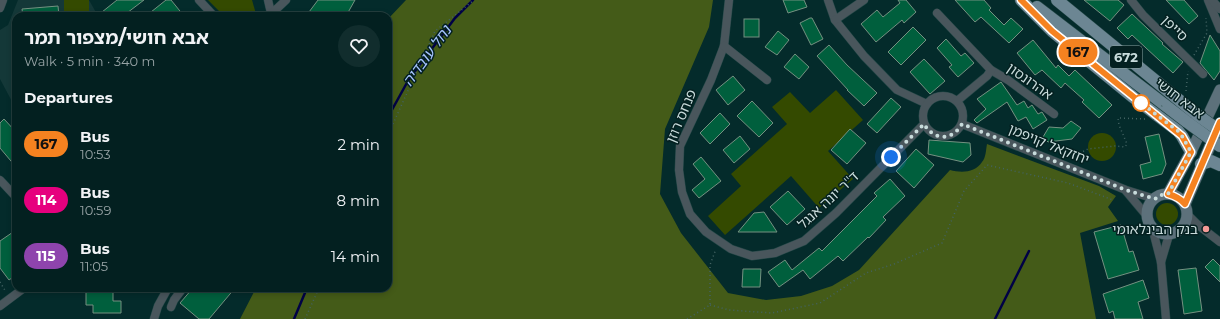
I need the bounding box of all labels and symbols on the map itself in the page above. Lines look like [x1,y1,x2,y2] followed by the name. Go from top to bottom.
[1158,11,1192,45] street label: סייפן
[398,20,456,90] water label: נחל עובדיה
[1055,39,1101,65] line badge: 167
[1110,46,1142,68] road number: 672
[1003,59,1057,103] street label: אהרונסון
[1152,74,1208,122] street label: אבא חושי
[662,87,700,145] street label: פנחס רוזן
[1132,94,1150,112] unlabelled marker
[1006,120,1092,168] street label: יחזקאל קויפמן
[881,147,901,167] your location
[794,167,863,233] street label: ד''ר יונה אנגל
[1112,220,1198,238] place label: בנק הבינלאומי
[1201,224,1211,234] marker: בנק הבינלאומי

